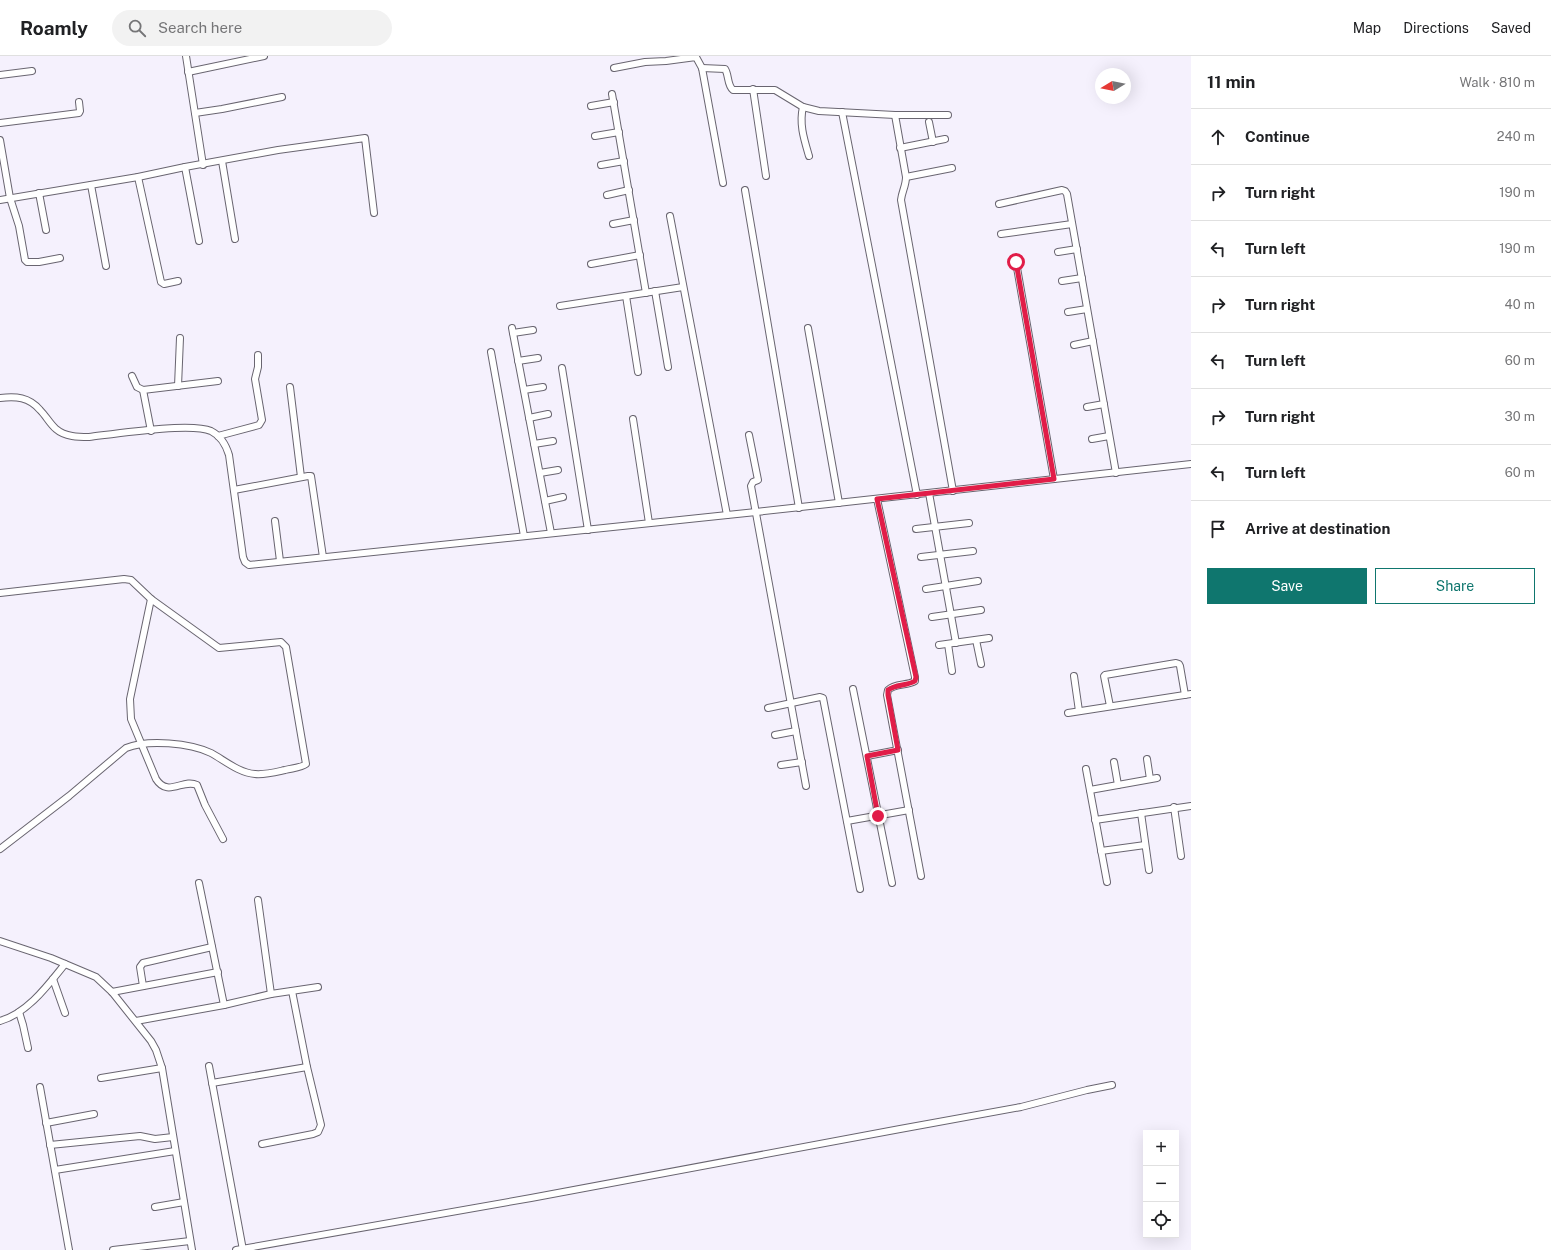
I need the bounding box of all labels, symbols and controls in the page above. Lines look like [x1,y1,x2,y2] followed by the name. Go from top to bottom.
[112,10,392,46] search box
[20,17,88,39] text: Roamly
[126,17,148,39] icon: search
[158,19,242,36] text: Search here
[1353,20,1381,36] text: Map
[1403,20,1469,36] text: Directions
[1491,20,1531,36] text: Saved
[1095,68,1131,104] north arrow
[1207,72,1255,92] text: 11 min
[1460,75,1535,90] text: Walk · 810 m
[1207,126,1229,148] icon: ahead
[1245,128,1310,145] text: Continue
[1497,129,1535,144] text: 240 m
[1207,182,1229,204] icon: right
[1245,184,1315,201] text: Turn right
[1499,185,1535,200] text: 190 m
[1207,238,1229,260] icon: left
[1245,240,1306,257] text: Turn left
[1499,241,1535,256] text: 190 m
[1007,253,1025,271] route start
[1207,294,1229,316] icon: right
[1245,296,1315,313] text: Turn right
[1504,297,1535,312] text: 40 m
[1207,350,1229,372] icon: left
[1245,352,1306,369] text: Turn left
[1505,353,1535,368] text: 60 m
[1207,406,1229,428] icon: right
[1245,408,1315,425] text: Turn right
[1505,409,1535,424] text: 30 m
[1207,462,1229,484] icon: left
[1245,464,1306,481] text: Turn left
[1505,465,1535,480] text: 60 m
[1207,518,1229,540] icon: arrive
[1245,520,1390,537] text: Arrive at destination
[1207,568,1367,604] button: Save
[1375,568,1535,604] button: Share
[869,807,887,825] route end
[1143,1130,1179,1238] map controls
[1143,1130,1179,1166] button: +
[1143,1166,1179,1202] button: −
[1143,1202,1179,1238] button: locate

